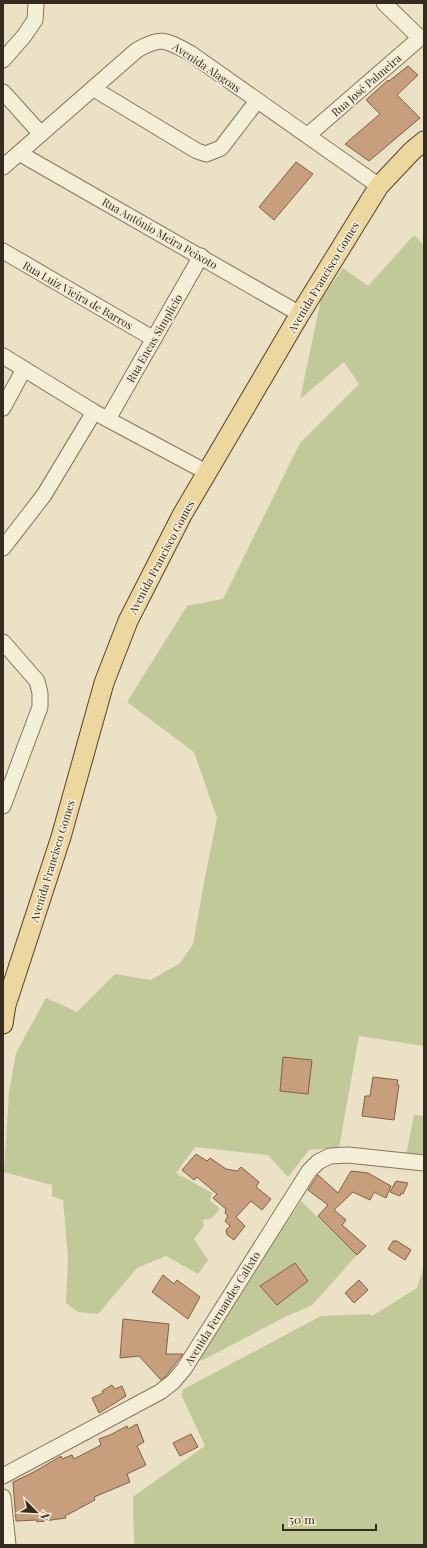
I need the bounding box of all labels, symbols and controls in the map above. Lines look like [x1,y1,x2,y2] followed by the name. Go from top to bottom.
[169,38,244,95] street label: Avenida Alagoas
[328,50,405,120] street label: Rua José Palmeira
[100,194,220,272] street label: Rua Antônio Meira Peixoto
[283,219,362,336] street label: Avenida Francisco Gomes
[20,257,136,333] street label: Rua Luiz Vieira de Barros
[123,291,185,385] street label: Rua Eneas Simplicio
[124,497,197,617] street label: Avenida Francisco Gomes
[26,798,78,925] street label: Avenida Francisco Gomes
[180,1248,263,1369] street label: Avenida Fernandes Calixto
[16,1492,56,1532] north arrow
[283,1506,376,1532] scale bar
[37,1510,54,1523] text: N
[289,1511,315,1527] text: 50 m

